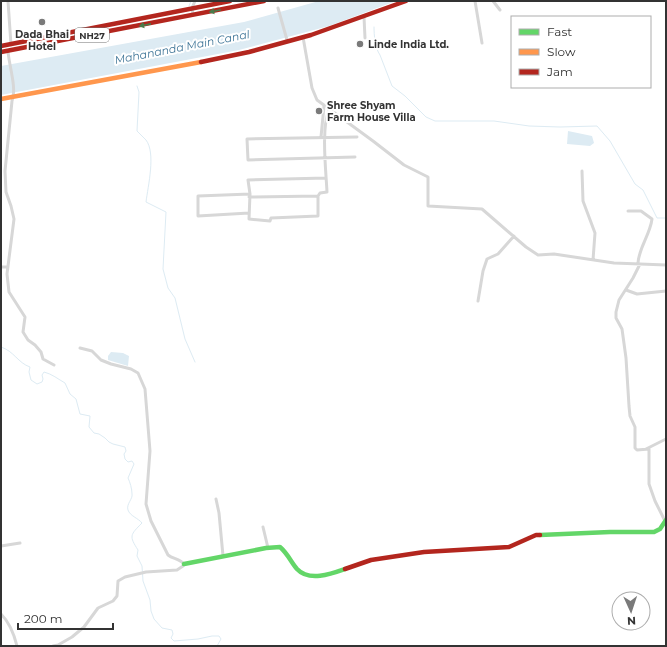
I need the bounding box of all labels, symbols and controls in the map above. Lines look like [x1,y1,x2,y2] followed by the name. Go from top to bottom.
[209,8,221,14] one-way arrow
[511,16,651,88] legend
[37,17,47,27] marker: Dada Bhai Hotel
[139,22,151,28] one-way arrow
[547,24,572,39] text: Fast
[113,27,251,67] water label: Mahananda Main Canal
[15,28,69,53] place label: Dada Bhai Hotel
[75,28,109,42] road number: NH27
[368,38,449,51] place label: Linde India Ltd.
[355,39,365,49] marker: Linde India Ltd.
[547,44,576,59] text: Slow
[546,64,573,79] text: Jam
[327,99,416,124] place label: Shree Shyam Farm House Villa
[314,106,324,116] marker: Shree Shyam Farm House Villa
[611,591,651,631] north arrow
[18,605,113,631] scale bar
[24,611,63,626] text: 200 m
[627,614,636,628] text: N

